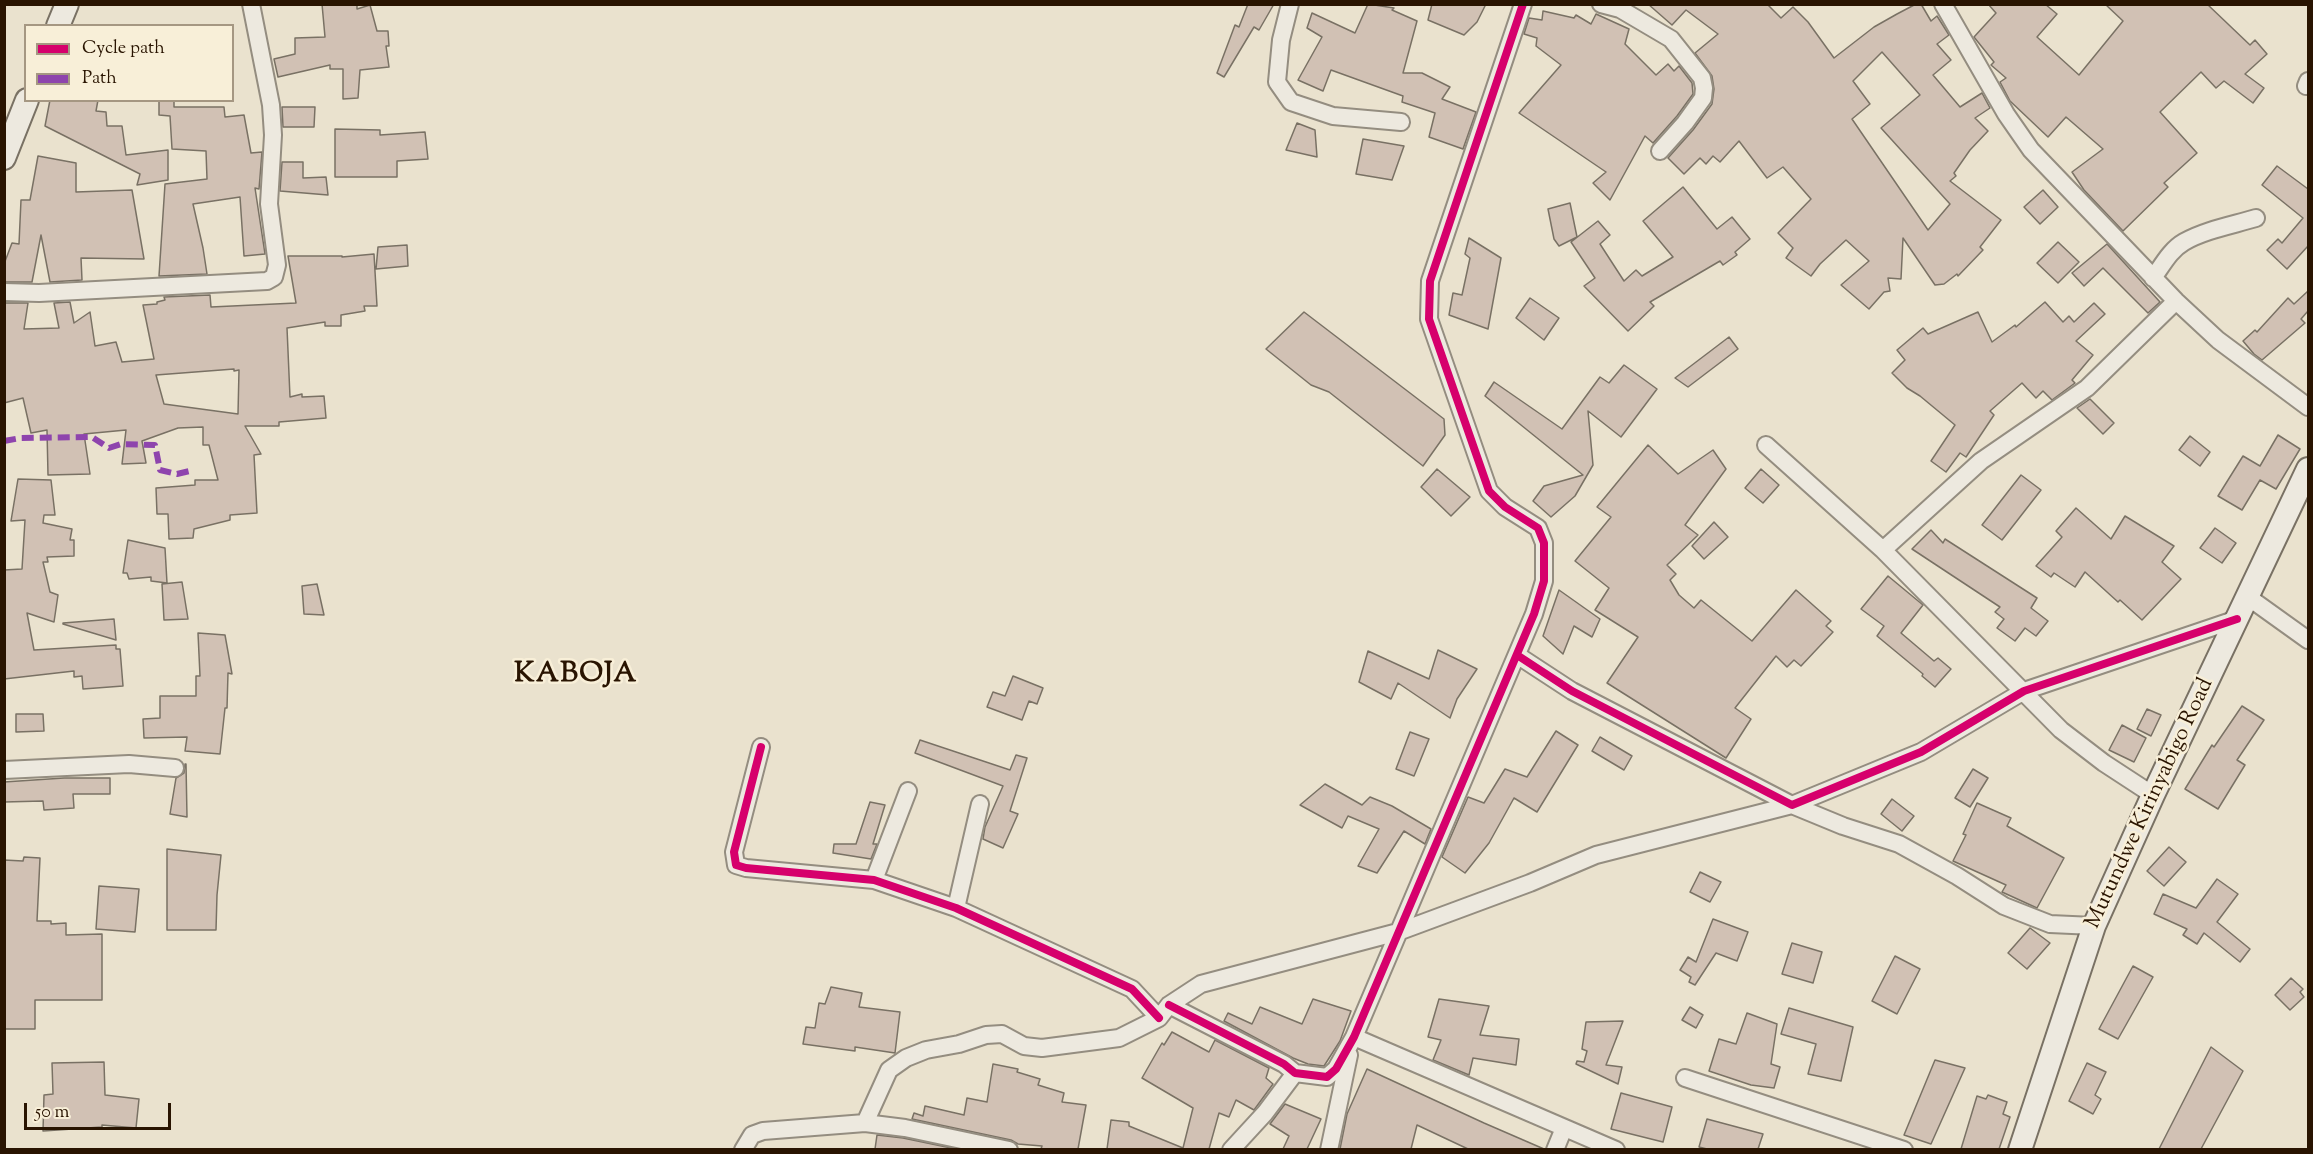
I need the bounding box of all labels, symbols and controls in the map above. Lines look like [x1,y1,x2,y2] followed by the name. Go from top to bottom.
[24,24,234,102] legend
[82,36,165,62] text: Cycle path
[82,66,117,92] text: Path
[514,659,638,693] district label: KABOJA
[2081,675,2221,933] street label: Mutundwe Kirinyabigo Road
[27,1091,174,1129] scale bar
[35,1100,69,1126] text: 50 m

